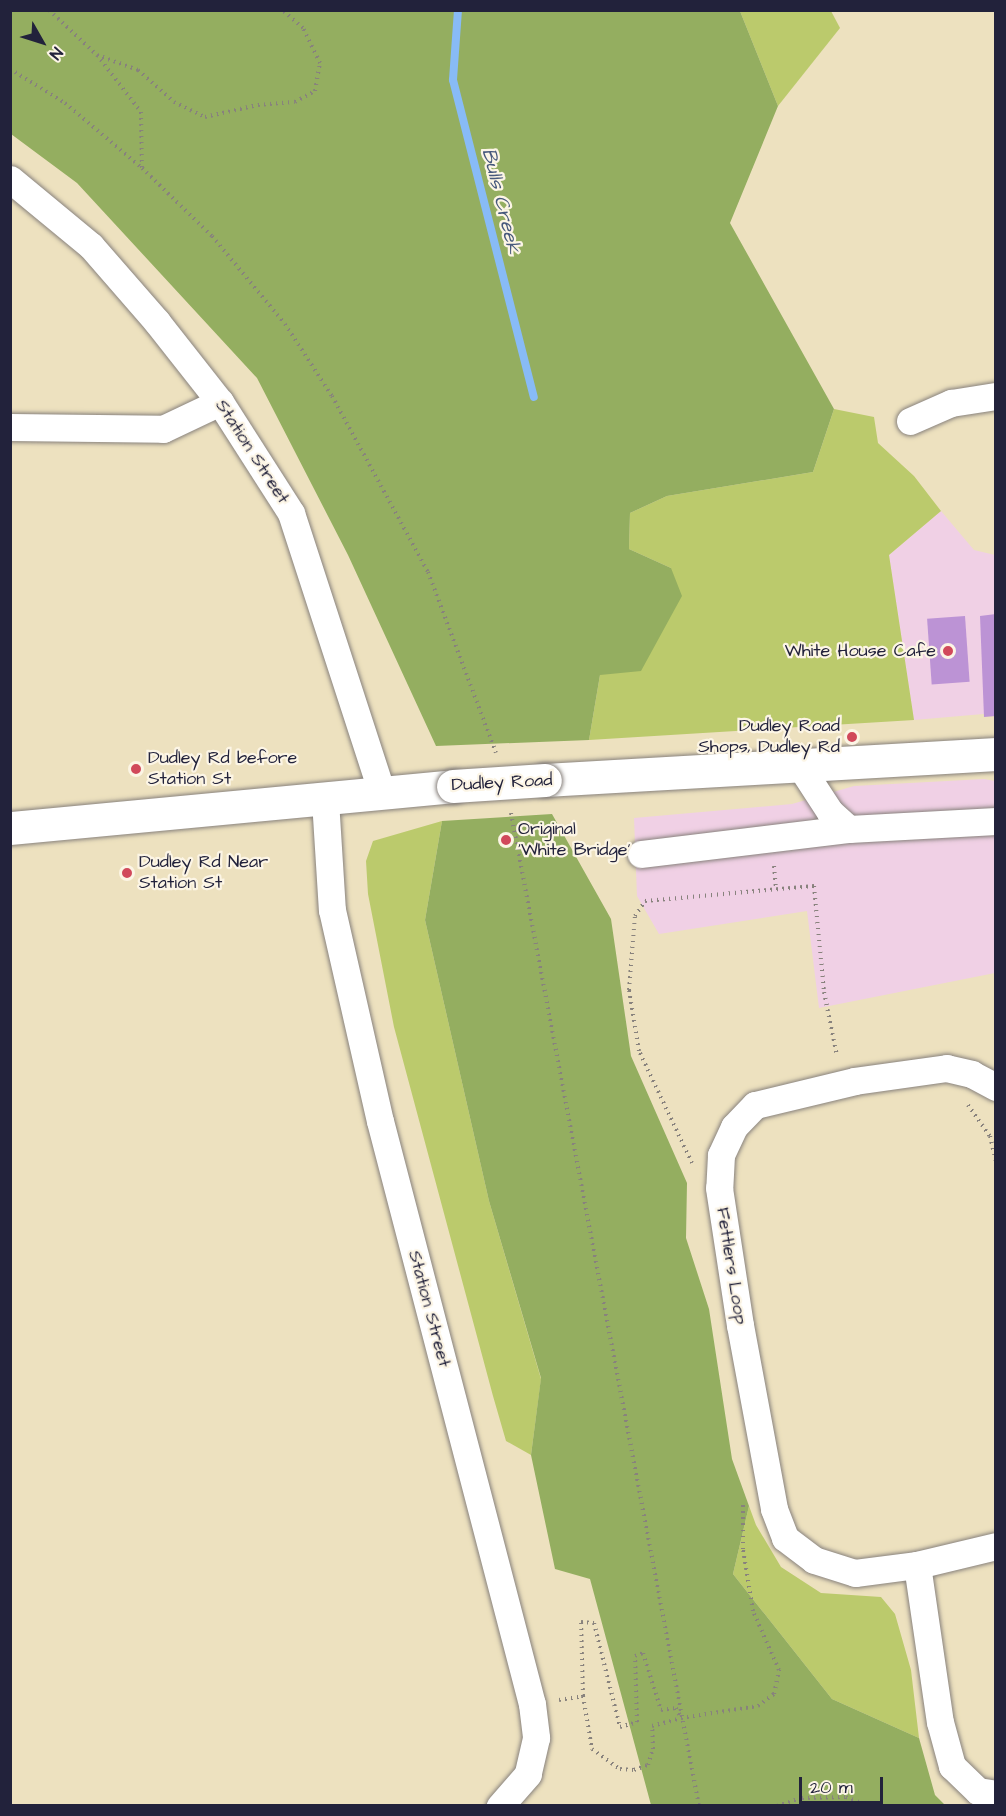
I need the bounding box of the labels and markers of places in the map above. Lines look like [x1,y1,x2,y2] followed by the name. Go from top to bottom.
[785,640,936,662] place label: White House Cafe
[941,644,955,658] marker: White House Cafe
[698,716,840,758] place label: Dudley Road Shops, Dudley Rd
[845,730,859,744] marker: Dudley Road Shops, Dudley Rd
[148,748,297,790] place label: Dudley Rd before Station St
[129,762,143,776] marker: Dudley Rd before Station St
[518,819,630,862] place label: Original 'White Bridge'
[499,833,513,847] marker: Original 'White Bridge'
[139,852,268,894] place label: Dudley Rd Near Station St
[120,866,134,880] marker: Dudley Rd Near Station St

